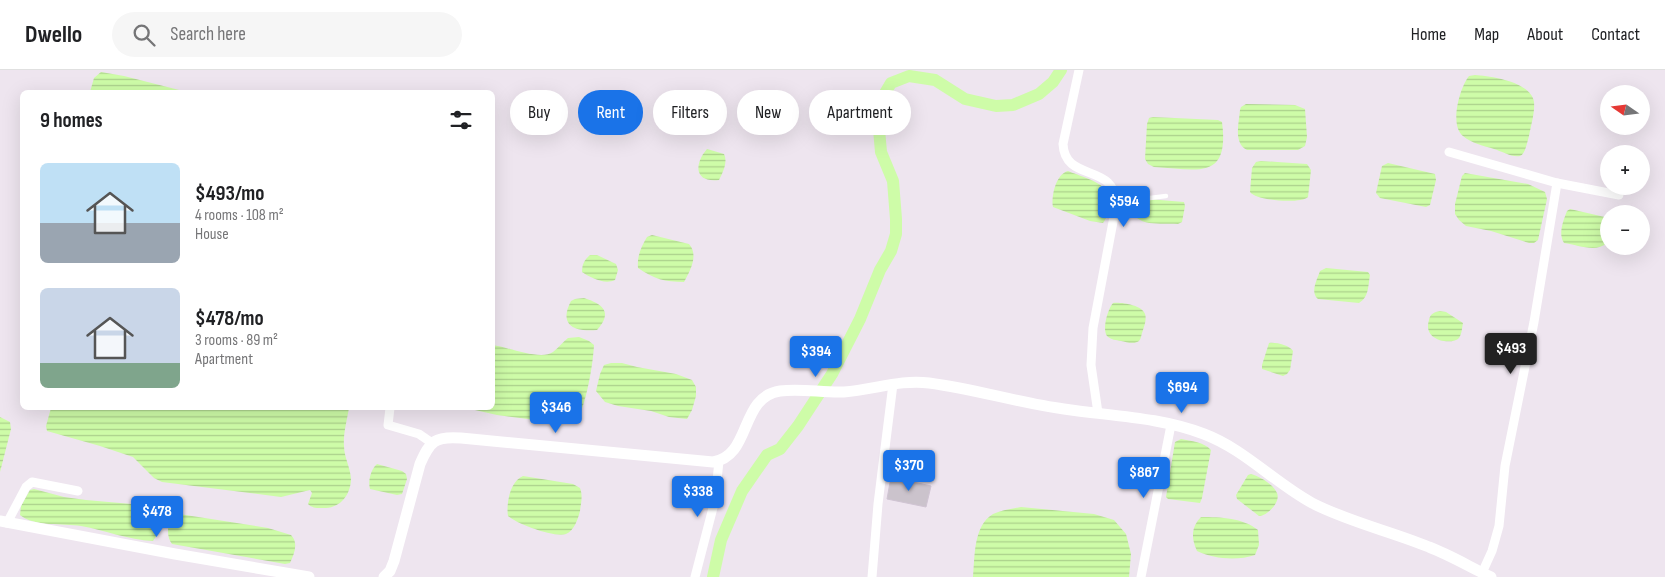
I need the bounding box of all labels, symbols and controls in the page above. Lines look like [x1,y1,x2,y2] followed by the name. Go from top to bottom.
[112,12,462,57] search box
[25,20,82,49] text: Dwello
[130,21,158,49] icon: search
[170,23,246,46] text: Search here
[1411,24,1446,45] text: Home
[1474,24,1499,45] text: Map
[1527,24,1563,45] text: About
[1591,24,1640,45] text: Contact
[1600,85,1650,135] north arrow
[1600,85,1650,255] map controls
[510,90,568,135] chip: Buy
[578,90,643,135] chip: Rent
[653,90,727,135] chip: Filters
[737,90,799,135] chip: New
[809,90,911,135] chip: Apartment
[447,106,475,134] icon: filters
[40,108,103,133] text: 9 homes
[1600,145,1650,195] button: +
[195,181,264,206] text: $493/mo
[80,183,140,243] icon: home
[1094,186,1154,228] pin: $594
[1109,192,1139,211] text: $594
[1600,205,1650,255] button: −
[195,206,284,225] text: 4 rooms · 108 m²
[195,225,229,244] text: House
[195,306,264,331] text: $478/mo
[80,308,140,368] icon: home
[195,331,278,350] text: 3 rooms · 89 m²
[1481,332,1541,375] pin: $493
[786,336,846,378] pin: $394
[1496,339,1526,358] text: $493
[801,342,831,361] text: $394
[195,350,253,369] text: Apartment
[1152,372,1212,414] pin: $694
[1167,378,1197,397] text: $694
[526,392,586,434] pin: $346
[541,398,571,417] text: $346
[879,450,939,492] pin: $370
[894,456,924,475] text: $370
[1114,456,1174,499] pin: $867
[1129,463,1159,482] text: $867
[668,476,728,518] pin: $338
[683,482,713,501] text: $338
[127,496,187,538] pin: $478
[142,502,172,521] text: $478

